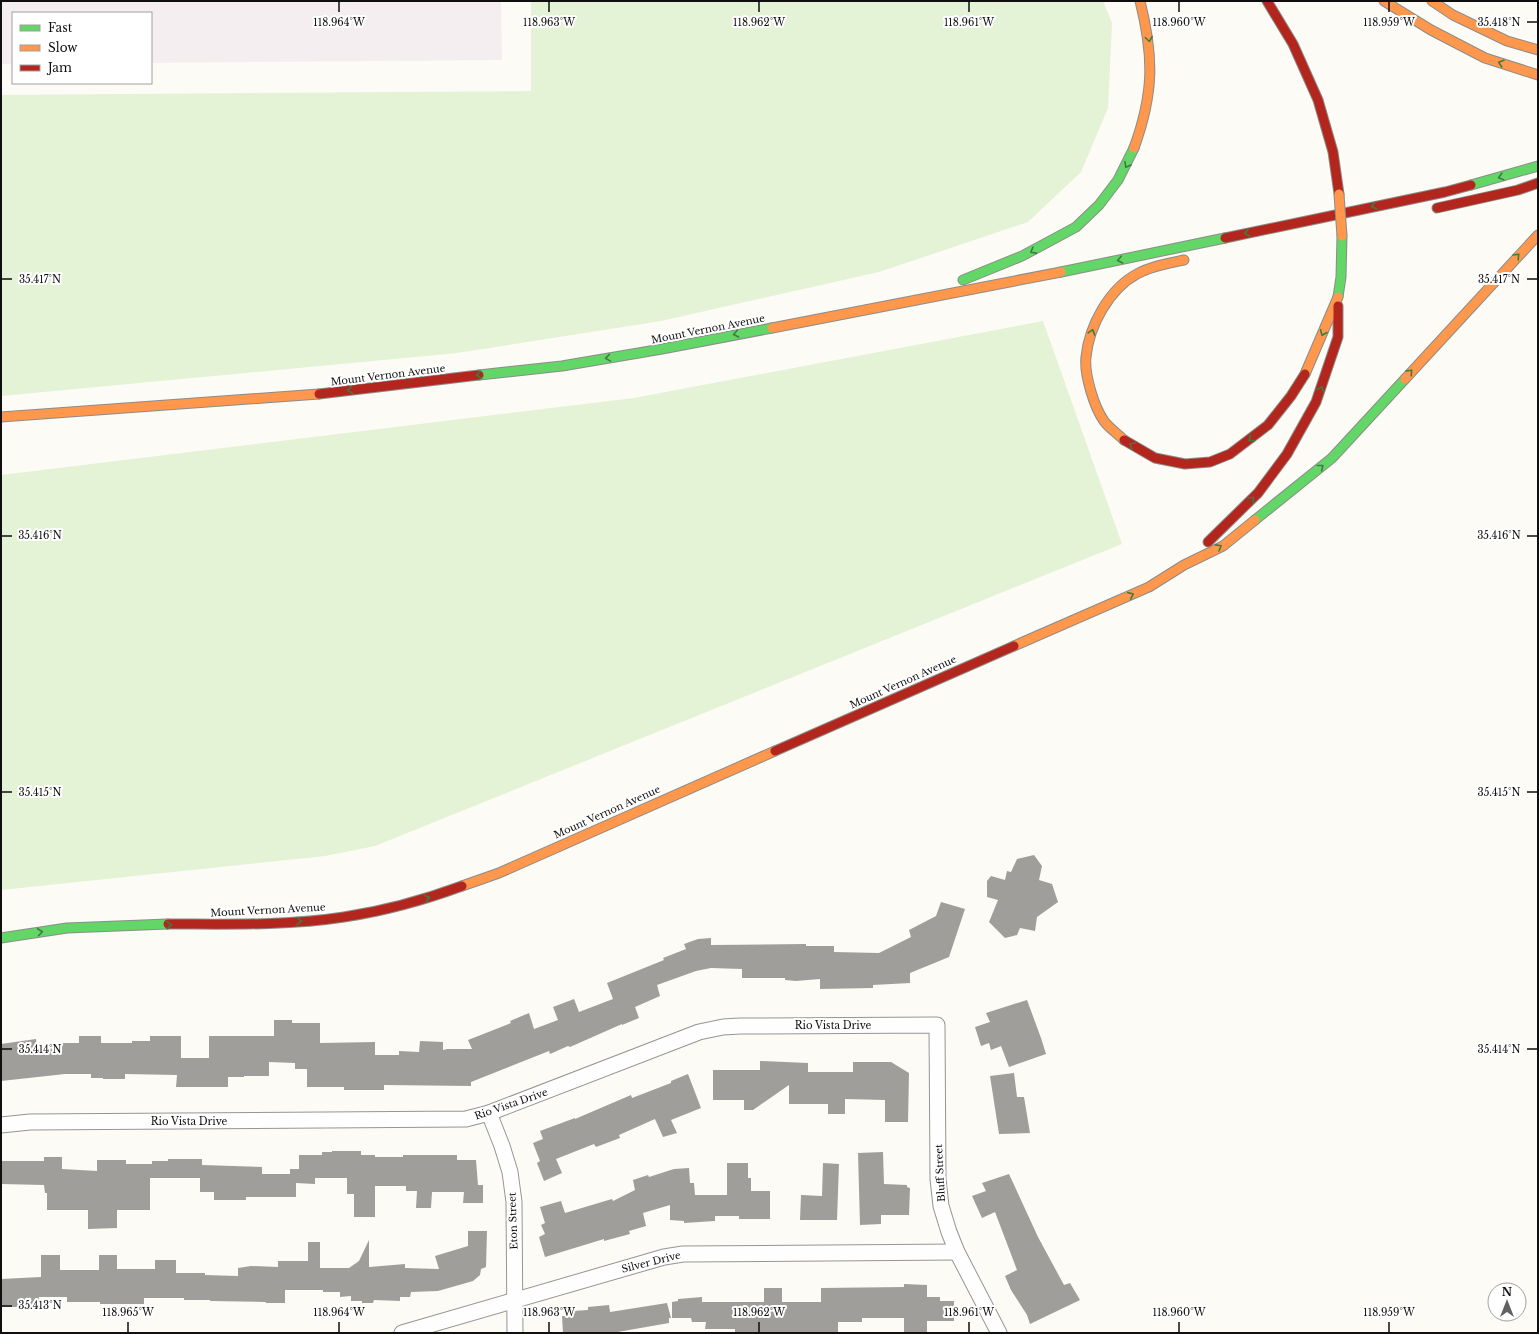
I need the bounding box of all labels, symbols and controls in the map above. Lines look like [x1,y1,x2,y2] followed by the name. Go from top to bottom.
[12,12,152,84] legend
[313,16,365,29] text: 118.964°W
[523,16,575,29] text: 118.963°W
[733,16,785,29] text: 118.962°W
[944,16,994,29] text: 118.961°W
[1153,16,1206,29] text: 118.960°W
[1363,16,1415,29] text: 118.959°W
[1477,16,1521,29] text: 35.418°N
[48,20,73,35] text: Fast
[1144,36,1153,42] one-way arrow
[48,40,78,55] text: Slow
[1498,59,1505,68] one-way arrow
[46,60,72,75] text: Jam
[1124,161,1131,168] one-way arrow
[1497,172,1504,181] one-way arrow
[1371,202,1377,210] one-way arrow
[1244,228,1250,236] one-way arrow
[1030,247,1038,254] one-way arrow
[1512,253,1520,261] one-way arrow
[1116,255,1123,263] one-way arrow
[19,273,61,286] text: 35.417°N
[1478,273,1520,286] text: 35.417°N
[650,312,766,346] street label: Mount Vernon Avenue
[1320,328,1328,336] one-way arrow
[1087,329,1096,336] one-way arrow
[733,330,739,338] one-way arrow
[605,353,611,362] one-way arrow
[330,361,446,388] street label: Mount Vernon Avenue
[476,370,482,379] one-way arrow
[1405,370,1412,377] one-way arrow
[347,386,353,395] one-way arrow
[1316,386,1324,393] one-way arrow
[1248,434,1255,441] one-way arrow
[1129,442,1136,449] one-way arrow
[1316,464,1323,471] one-way arrow
[1247,496,1255,503] one-way arrow
[18,529,62,542] text: 35.416°N
[1477,529,1521,542] text: 35.416°N
[1215,545,1222,552] one-way arrow
[1127,591,1134,599] one-way arrow
[848,652,959,711] street label: Mount Vernon Avenue
[552,782,663,841] street label: Mount Vernon Avenue
[19,786,61,799] text: 35.415°N
[1478,786,1520,799] text: 35.415°N
[423,894,430,903] one-way arrow
[210,900,326,920] street label: Mount Vernon Avenue
[296,917,302,926] one-way arrow
[166,921,172,929] one-way arrow
[36,928,43,937] one-way arrow
[795,1019,872,1032] street label: Rio Vista Drive
[19,1043,61,1056] text: 35.414°N
[1478,1043,1520,1056] text: 35.414°N
[473,1085,550,1123] street label: Rio Vista Drive
[151,1115,228,1128] street label: Rio Vista Drive
[932,1144,948,1202] street label: Bluff Street
[505,1192,520,1250] street label: Eton Street
[620,1248,682,1276] street label: Silver Drive
[1487,1282,1527,1322] north arrow
[1502,1285,1513,1299] text: N
[18,1299,62,1312] text: 35.413°N
[102,1306,154,1319] text: 118.965°W
[313,1306,365,1319] text: 118.964°W
[523,1306,575,1319] text: 118.963°W
[733,1306,785,1319] text: 118.962°W
[944,1306,994,1319] text: 118.961°W
[1153,1306,1206,1319] text: 118.960°W
[1363,1306,1415,1319] text: 118.959°W

